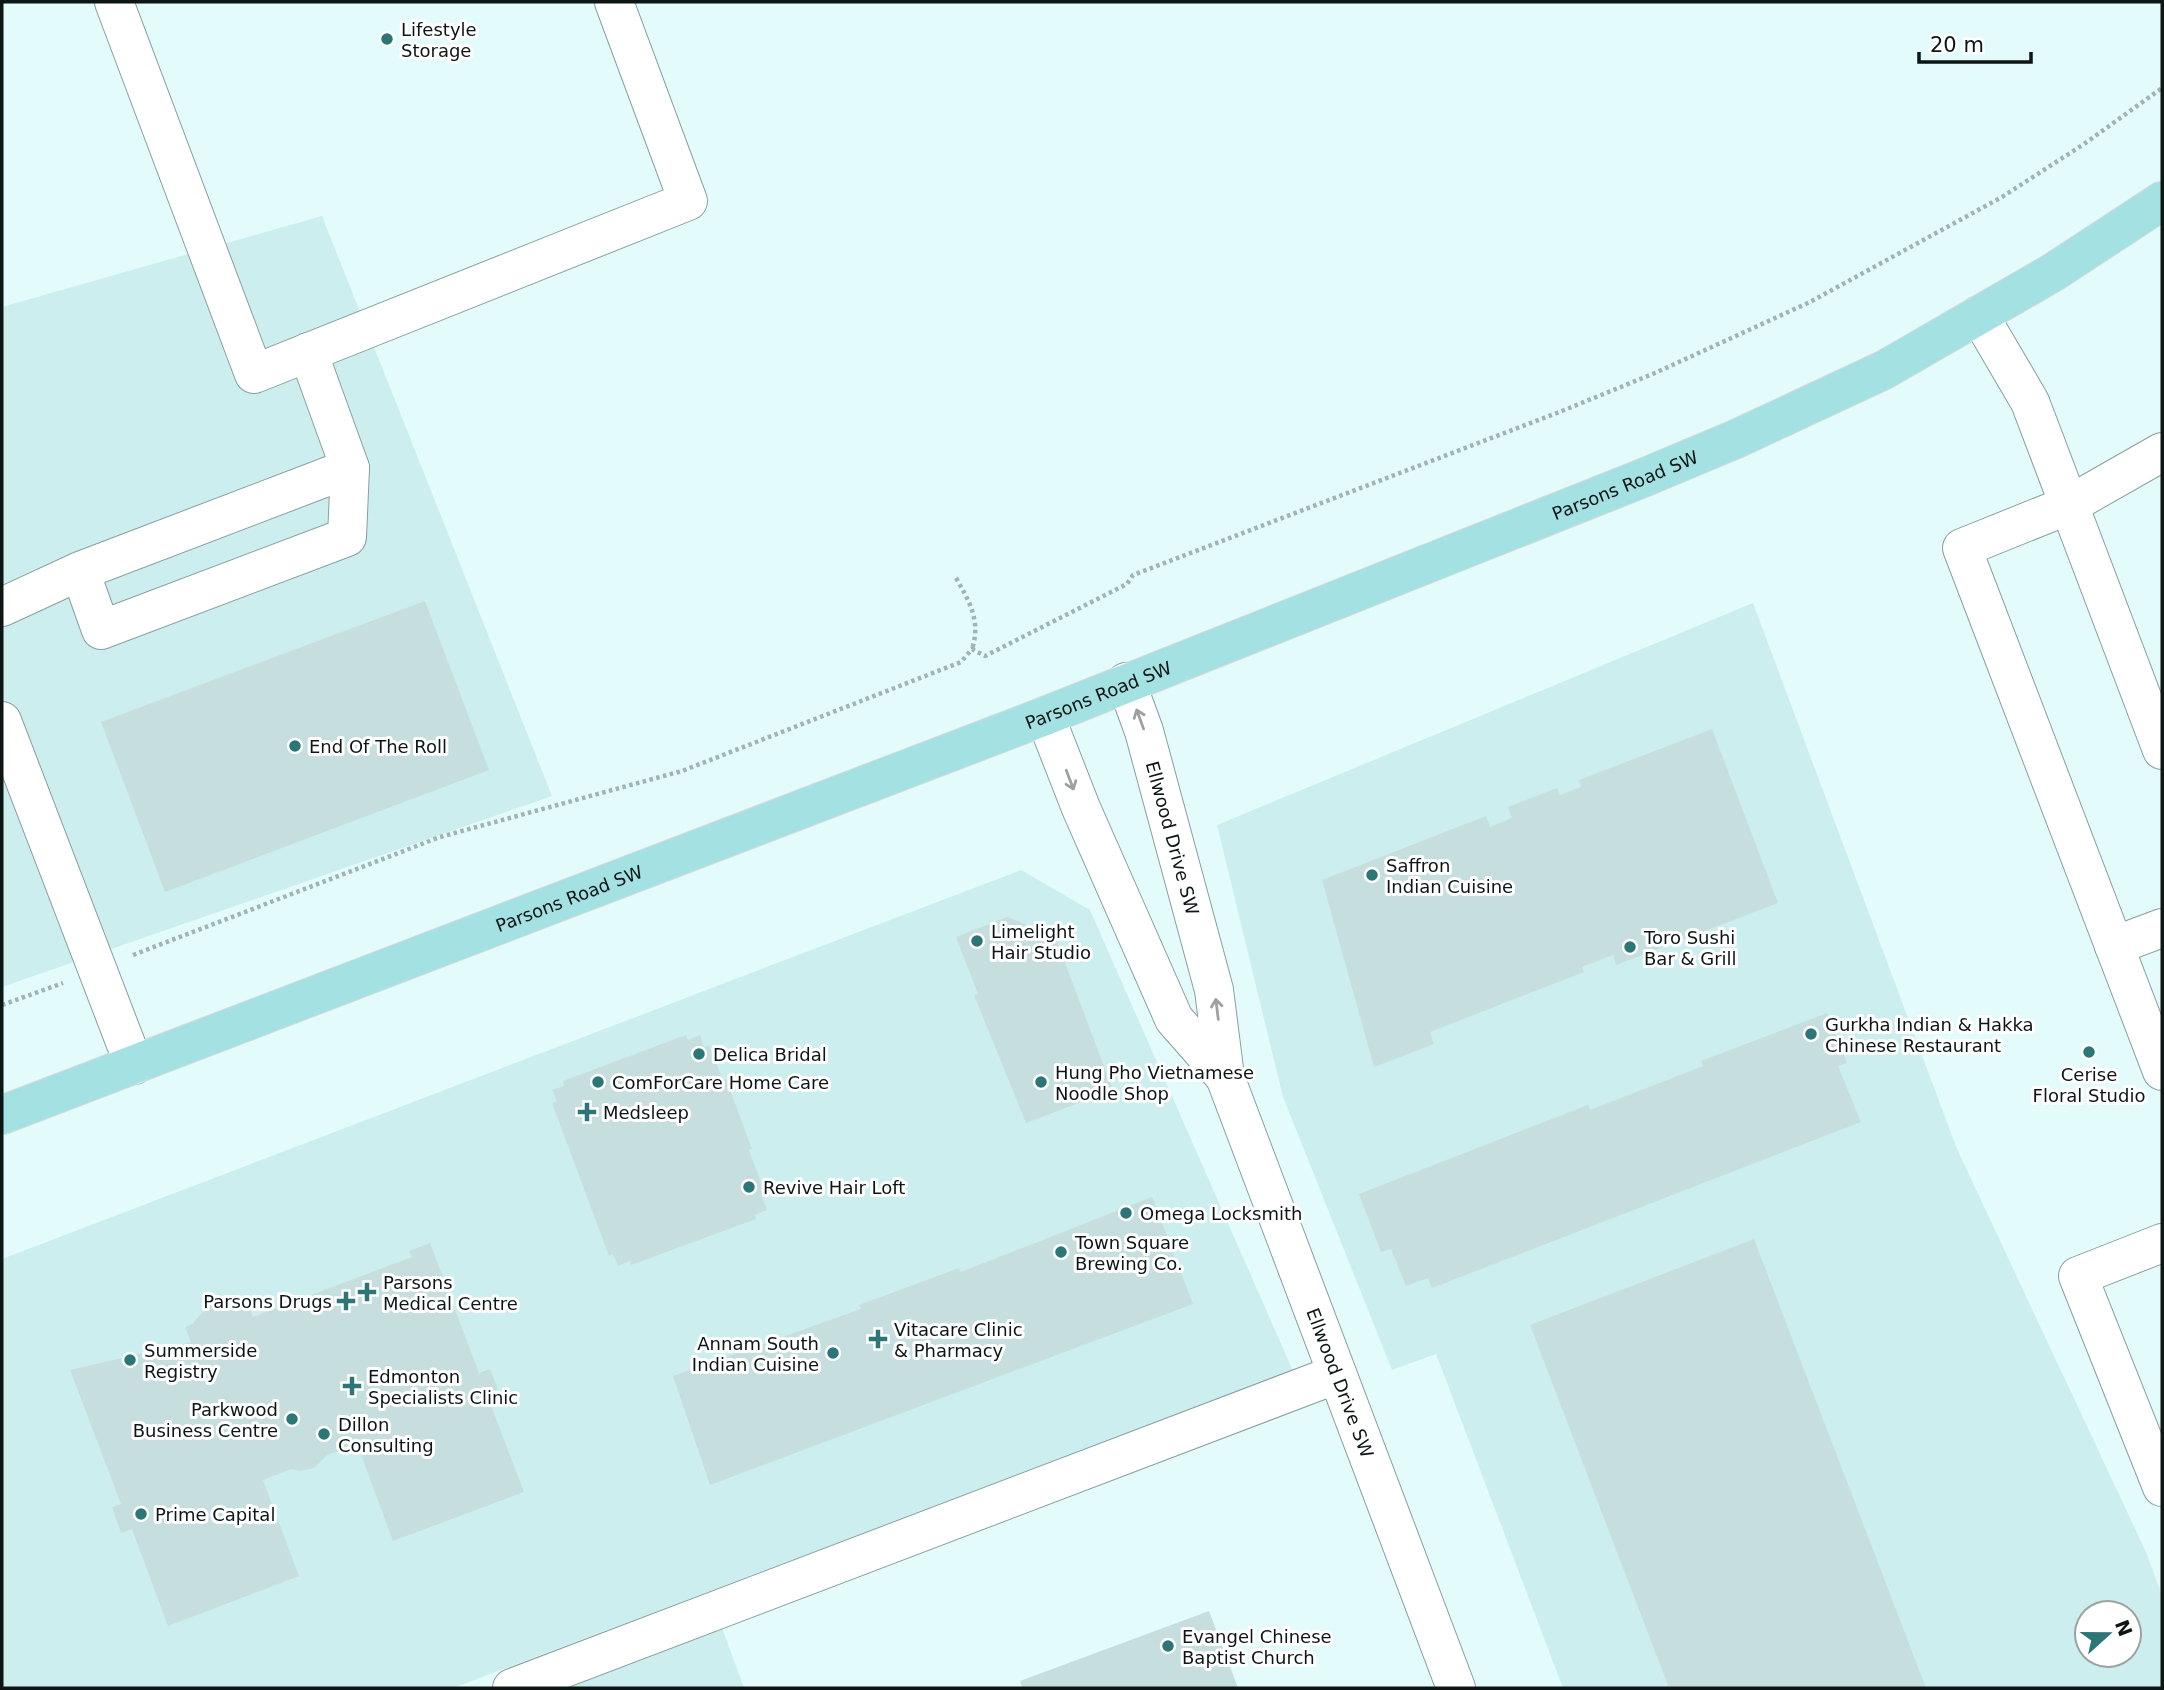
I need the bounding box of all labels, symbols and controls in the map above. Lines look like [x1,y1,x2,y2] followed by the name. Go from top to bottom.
[401,19,477,61] place label: Lifestyle Storage
[1919,21,2031,65] scale bar
[379,31,395,47] marker: Lifestyle Storage
[1930,33,1984,57] text: 20 m
[1549,446,1701,524] street label: Parsons Road SW
[1022,656,1175,733] street label: Parsons Road SW
[1132,708,1145,730] one-way arrow
[309,736,447,757] place label: End Of The Roll
[287,738,303,754] marker: End Of The Roll
[1142,759,1204,917] street label: Ellwood Drive SW
[1064,769,1077,790] one-way arrow
[1386,855,1513,897] place label: Saffron Indian Cuisine
[493,860,646,936] street label: Parsons Road SW
[1364,867,1380,883] marker: Saffron Indian Cuisine
[991,921,1091,963] place label: Limelight Hair Studio
[1643,927,1737,969] place label: Toro Sushi Bar & Grill
[969,933,985,949] marker: Limelight Hair Studio
[1622,939,1638,955] marker: Toro Sushi Bar & Grill
[1210,999,1223,1021] one-way arrow
[1825,1014,2034,1056] place label: Gurkha Indian & Hakka Chinese Restaurant
[1803,1026,1819,1042] marker: Gurkha Indian & Hakka Chinese Restaurant
[713,1044,827,1065] place label: Delica Bridal
[2081,1044,2097,1060] marker: Cerise Floral Studio
[691,1046,707,1062] marker: Delica Bridal
[1055,1062,1254,1104] place label: Hung Pho Vietnamese Noodle Shop
[2033,1064,2145,1106] place label: Cerise Floral Studio
[612,1072,829,1093] place label: ComForCare Home Care
[590,1074,606,1090] marker: ComForCare Home Care
[1033,1074,1049,1090] marker: Hung Pho Vietnamese Noodle Shop
[577,1102,597,1122] marker: Medsleep
[603,1102,689,1123] place label: Medsleep
[763,1177,905,1198] place label: Revive Hair Loft
[741,1179,757,1195] marker: Revive Hair Loft
[1140,1203,1302,1224] place label: Omega Locksmith
[1118,1205,1134,1221] marker: Omega Locksmith
[1074,1232,1189,1274] place label: Town Square Brewing Co.
[1053,1244,1069,1260] marker: Town Square Brewing Co.
[383,1272,518,1314] place label: Parsons Medical Centre
[357,1282,377,1302] marker: Parsons Medical Centre
[203,1291,332,1312] place label: Parsons Drugs
[338,1293,354,1309] marker: Parsons Drugs
[1303,1305,1378,1461] street label: Ellwood Drive SW
[894,1319,1023,1361] place label: Vitacare Clinic & Pharmacy
[868,1329,888,1349] marker: Vitacare Clinic & Pharmacy
[692,1333,819,1375] place label: Annam South Indian Cuisine
[144,1340,257,1382] place label: Summerside Registry
[825,1345,841,1361] marker: Annam South Indian Cuisine
[122,1352,138,1368] marker: Summerside Registry
[368,1366,518,1408] place label: Edmonton Specialists Clinic
[342,1376,362,1396] marker: Edmonton Specialists Clinic
[133,1399,278,1441] place label: Parkwood Business Centre
[284,1411,300,1427] marker: Parkwood Business Centre
[338,1414,434,1456] place label: Dillon Consulting
[316,1426,332,1442] marker: Dillon Consulting
[155,1504,275,1525] place label: Prime Capital
[133,1506,149,1522] marker: Prime Capital
[2073,1599,2143,1669] north arrow
[2111,1617,2137,1639] text: N
[1182,1626,1332,1668] place label: Evangel Chinese Baptist Church
[1160,1638,1176,1654] marker: Evangel Chinese Baptist Church

